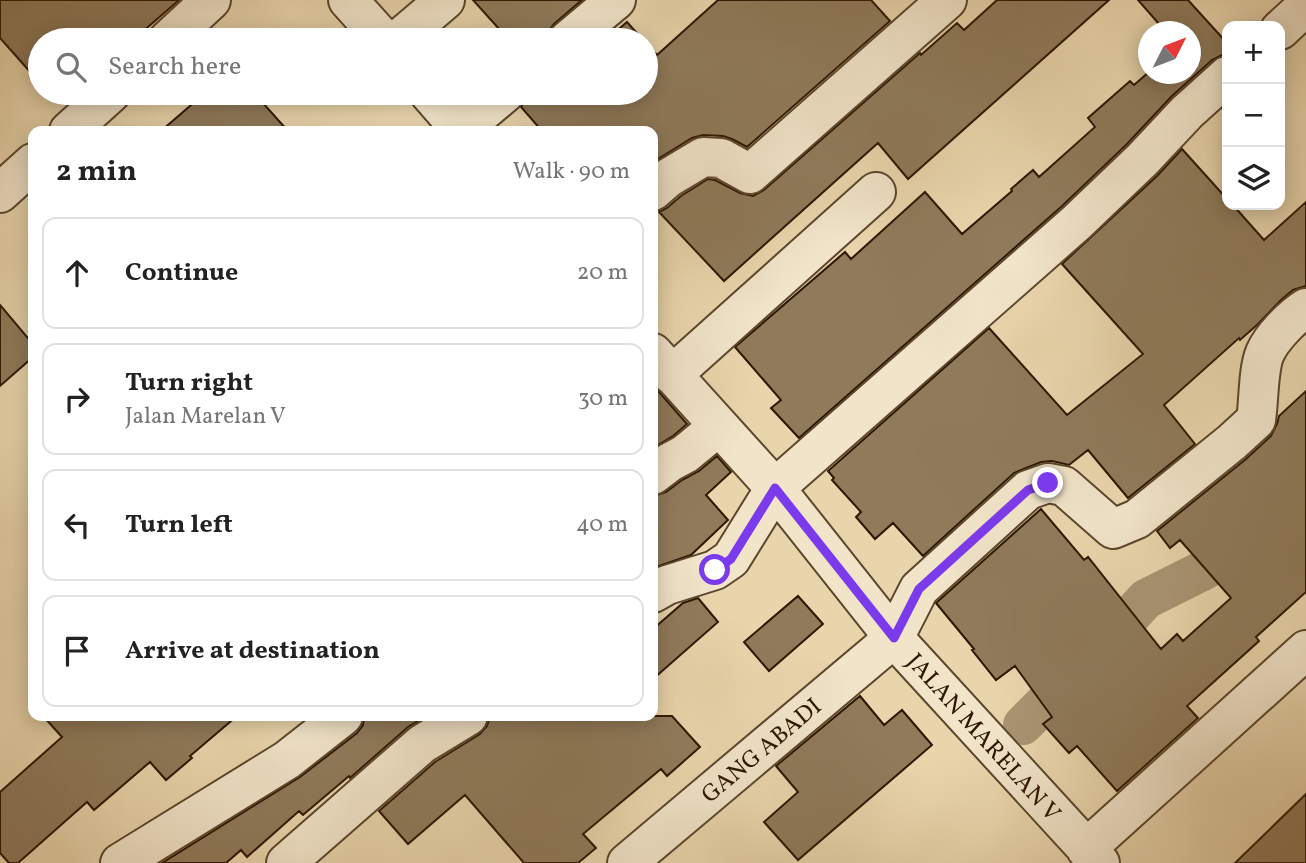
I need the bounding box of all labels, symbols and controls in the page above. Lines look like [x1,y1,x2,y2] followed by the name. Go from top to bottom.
[1138,21,1201,84] north arrow
[1222,21,1285,210] map controls
[1222,21,1285,84] button: +
[28,28,658,105] search box
[52,48,90,86] icon: search
[108,49,241,85] text: Search here
[1222,84,1285,147] button: −
[1222,147,1285,210] button: layers
[56,151,137,193] text: 2 min
[513,156,630,188] text: Walk · 90 m
[58,254,96,292] icon: ahead
[125,255,238,291] text: Continue
[577,257,628,289] text: 20 m
[125,365,253,401] text: Turn right
[58,380,96,418] icon: right
[578,383,628,415] text: 30 m
[125,401,286,433] text: Jalan Marelan V
[1032,467,1063,498] route end
[58,506,96,544] icon: left
[125,507,233,543] text: Turn left
[576,509,628,541] text: 40 m
[699,554,730,585] route start
[58,632,96,670] icon: arrive
[125,633,380,669] text: Arrive at destination
[897,647,1068,830] street label: JALAN MARELAN V
[695,691,830,812] street label: GANG ABADI

